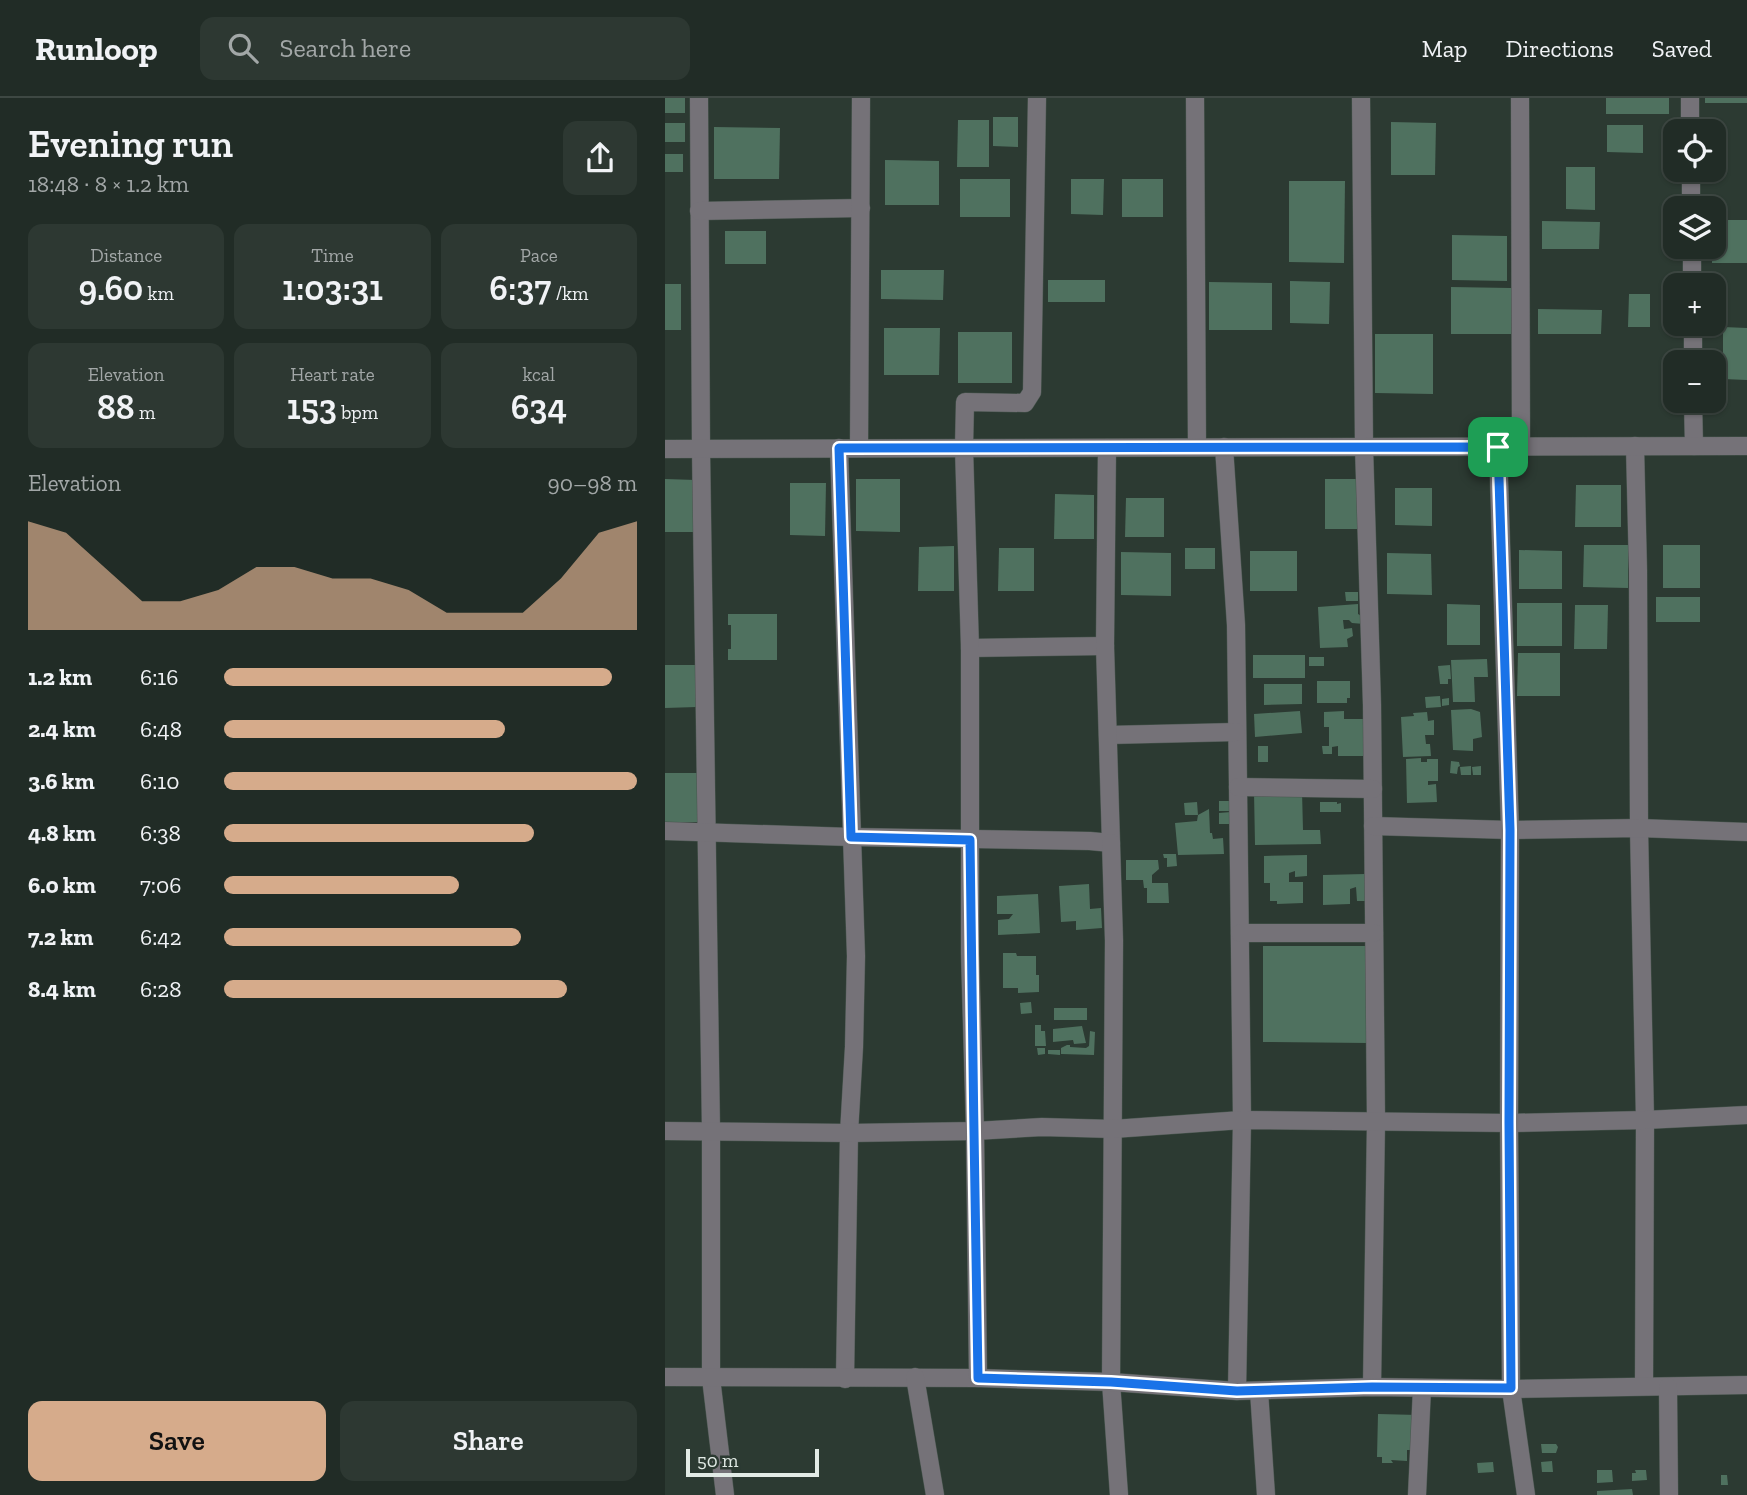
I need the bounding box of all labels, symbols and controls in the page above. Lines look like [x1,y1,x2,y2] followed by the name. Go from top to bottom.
[200,17,690,80] search box
[35,29,158,68] text: Runloop
[224,29,262,67] icon: search
[280,32,411,64] text: Search here
[1422,34,1468,63] text: Map
[1506,34,1614,63] text: Directions
[1652,34,1712,63] text: Saved
[1663,119,1726,413] map controls
[1663,119,1726,182] button: locate
[28,121,233,167] text: Evening run
[563,121,637,195] button: share
[28,170,189,198] text: 18:48 · 8 × 1.2 km
[1663,196,1726,259] button: layers
[90,244,162,267] text: Distance
[311,244,354,267] text: Time
[520,244,558,267] text: Pace
[78,267,143,309] text: 9.60
[282,267,383,309] text: 1:03:31
[489,267,551,309] text: 6:37
[1663,273,1726,336] button: +
[143,282,174,305] text: km
[551,282,588,305] text: /km
[1663,350,1726,413] button: −
[88,363,165,386] text: Elevation
[290,363,375,386] text: Heart rate
[523,363,555,386] text: kcal
[97,386,135,428] text: 88
[287,386,337,428] text: 153
[511,386,567,428] text: 634
[135,401,155,424] text: m
[337,401,378,424] text: bpm
[1468,417,1528,477] pin
[1479,428,1517,466] icon: arrive
[28,469,121,497] text: Elevation
[548,469,637,497] text: 90–98 m
[28,663,92,691] text: 1.2 km
[140,663,178,691] text: 6:16
[28,715,96,743] text: 2.4 km
[140,715,182,743] text: 6:48
[28,767,95,795] text: 3.6 km
[140,767,179,795] text: 6:10
[28,819,96,847] text: 4.8 km
[140,819,181,847] text: 6:38
[28,871,96,899] text: 6.0 km
[140,871,181,899] text: 7:06
[28,923,93,951] text: 7.2 km
[140,923,182,951] text: 6:42
[28,975,96,1003] text: 8.4 km
[140,975,182,1003] text: 6:28
[28,1401,326,1481] button: Save
[340,1401,637,1481] button: Share
[686,1446,819,1478] scale bar
[697,1449,738,1472] text: 50 m

